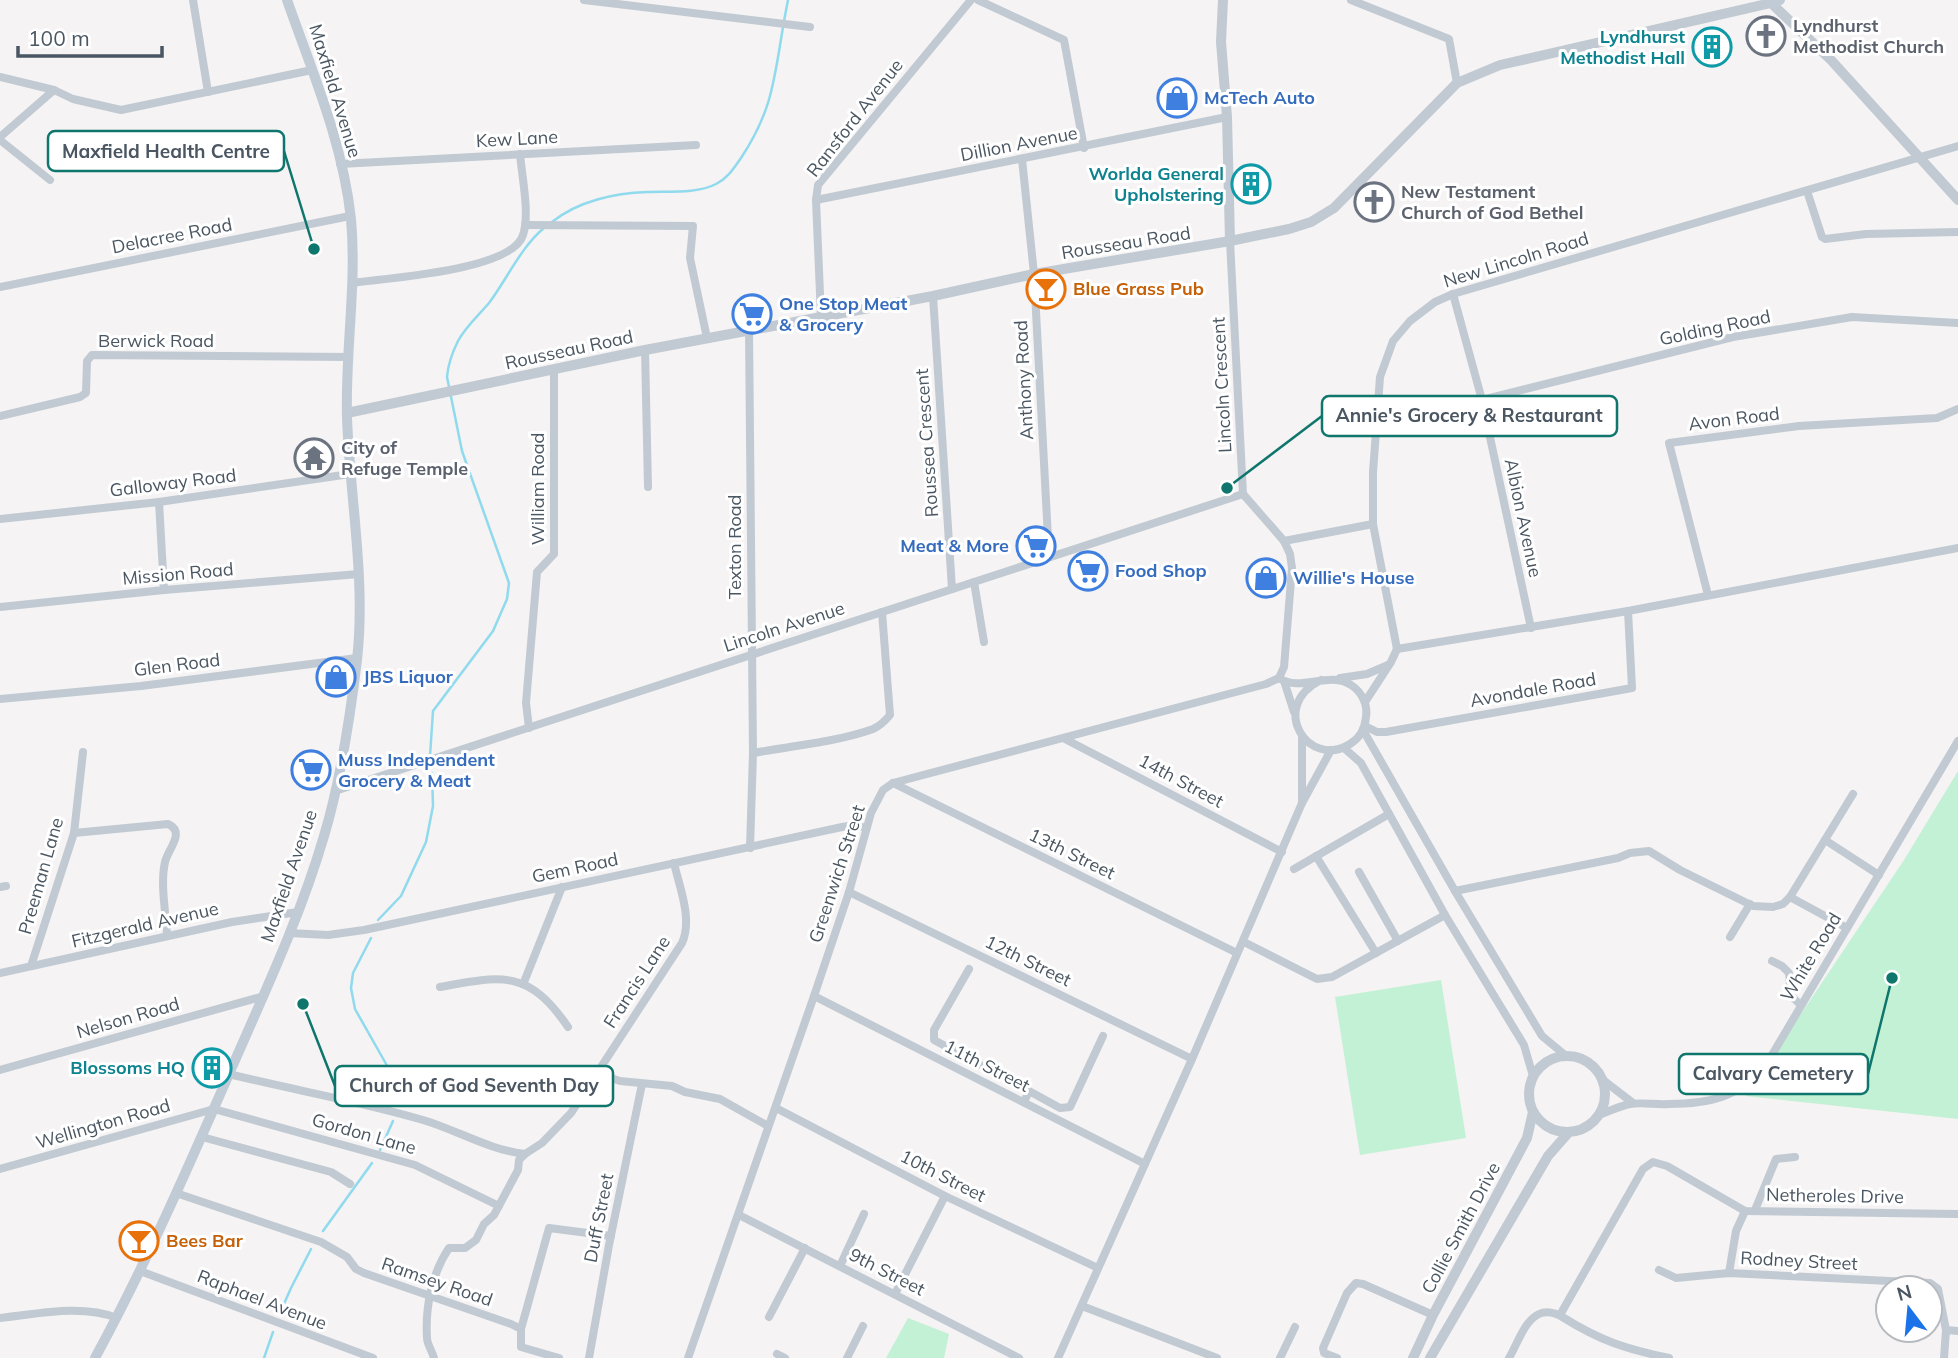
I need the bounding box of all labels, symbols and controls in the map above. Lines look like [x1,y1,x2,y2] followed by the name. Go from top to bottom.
[18,14,161,58] scale bar
[1793,14,1944,58] place label: Lyndhurst Methodist Church
[1745,15,1787,57] church icon: Lyndhurst Methodist Church
[304,21,367,160] street label: Maxfield Avenue
[28,25,90,51] text: 100 m
[1560,25,1685,69] place label: Lyndhurst Methodist Hall
[1691,26,1733,68] building icon: Lyndhurst Methodist Hall
[801,54,908,181] street label: Ransford Avenue
[1156,77,1198,119] shop icon: McTech Auto
[1204,86,1315,109] place label: McTech Auto
[958,121,1079,166] street label: Dillion Avenue
[475,125,559,152] street label: Kew Lane
[48,131,284,171] callout: Maxfield Health Centre
[62,139,270,163] text: Maxfield Health Centre
[1089,162,1224,206] place label: Worlda General Upholstering
[1230,163,1272,205] building icon: Worlda General Upholstering
[1401,180,1583,224] place label: New Testament Church of God Bethel
[1353,181,1395,223] church icon: New Testament Church of God Bethel
[110,213,234,258] street label: Delacree Road
[1060,221,1192,264] street label: Rousseau Road
[1440,226,1591,293] street label: New Lincoln Road
[1025,268,1067,310] bar icon: Blue Grass Pub
[1073,277,1204,300] place label: Blue Grass Pub
[779,292,907,336] place label: One Stop Meat & Grocery
[731,293,773,335] supermarket icon: One Stop Meat & Grocery
[1657,305,1773,351] street label: Golding Road
[1206,317,1237,454] street label: Lincoln Crescent
[1009,320,1038,440] street label: Anthony Road
[503,325,635,374] street label: Rousseau Road
[98,329,214,352] street label: Berwick Road
[910,368,943,518] street label: Roussea Crescent
[1322,396,1617,436] callout: Annie's Grocery & Restaurant
[1687,401,1781,436] street label: Avon Road
[1335,403,1603,427] text: Annie's Grocery & Restaurant
[526,433,549,545] street label: William Road
[341,436,468,480] place label: City of Refuge Temple
[293,437,335,479] temple icon: City of Refuge Temple
[1500,456,1547,579] street label: Albion Avenue
[108,463,237,502] street label: Galloway Road
[723,495,746,599] street label: Texton Road
[1015,525,1057,567] supermarket icon: Meat & More
[900,534,1009,557] place label: Meat & More
[1067,550,1109,592] supermarket icon: Food Shop
[121,557,235,590] street label: Mission Road
[1245,557,1287,599] shop icon: Willie's House
[1115,559,1207,582] place label: Food Shop
[1293,566,1414,589] place label: Willie's House
[720,596,847,657] street label: Lincoln Avenue
[133,648,221,681] street label: Glen Road
[315,656,357,698] shop icon: JBS Liquor
[363,665,454,688] place label: JBS Liquor
[1468,667,1598,712] street label: Avondale Road
[338,748,495,792] place label: Muss Independent Grocery & Meat
[290,749,332,791] supermarket icon: Muss Independent Grocery & Meat
[1135,749,1228,813] street label: 14th Street
[803,802,870,946] street label: Greenwich Street
[255,807,322,945] street label: Maxfield Avenue
[13,815,68,937] street label: Preeman Lane
[1025,823,1119,884] street label: 13th Street
[530,847,620,888] street label: Gem Road
[69,896,221,953] street label: Fitzgerald Avenue
[1775,908,1846,1005] street label: White Road
[981,930,1075,991] street label: 12th Street
[598,931,675,1032] street label: Francis Lane
[74,992,182,1043] street label: Nelson Road
[941,1034,1034,1097] street label: 11th Street
[191,1047,233,1089] building icon: Blossoms HQ
[1679,1054,1868,1094] callout: Calvary Cemetery
[70,1056,185,1079] place label: Blossoms HQ
[1693,1061,1854,1085] text: Calvary Cemetery
[335,1066,613,1106] callout: Church of God Seventh Day
[349,1073,600,1097] text: Church of God Seventh Day
[33,1093,173,1154] street label: Wellington Road
[309,1108,419,1159] street label: Gordon Lane
[897,1144,990,1207] street label: 10th Street
[1416,1158,1505,1297] street label: Collie Smith Drive
[579,1171,618,1264] street label: Duff Street
[1766,1183,1904,1208] street label: Netheroles Drive
[118,1220,160,1262] bar icon: Bees Bar
[166,1229,244,1252] place label: Bees Bar
[845,1243,929,1300] street label: 9th Street
[1740,1246,1858,1275] street label: Rodney Street
[379,1252,496,1311] street label: Ramsey Road
[194,1264,330,1335] street label: Raphael Avenue
[1874,1274,1944,1344] north arrow
[1894,1279,1915,1306] text: N

